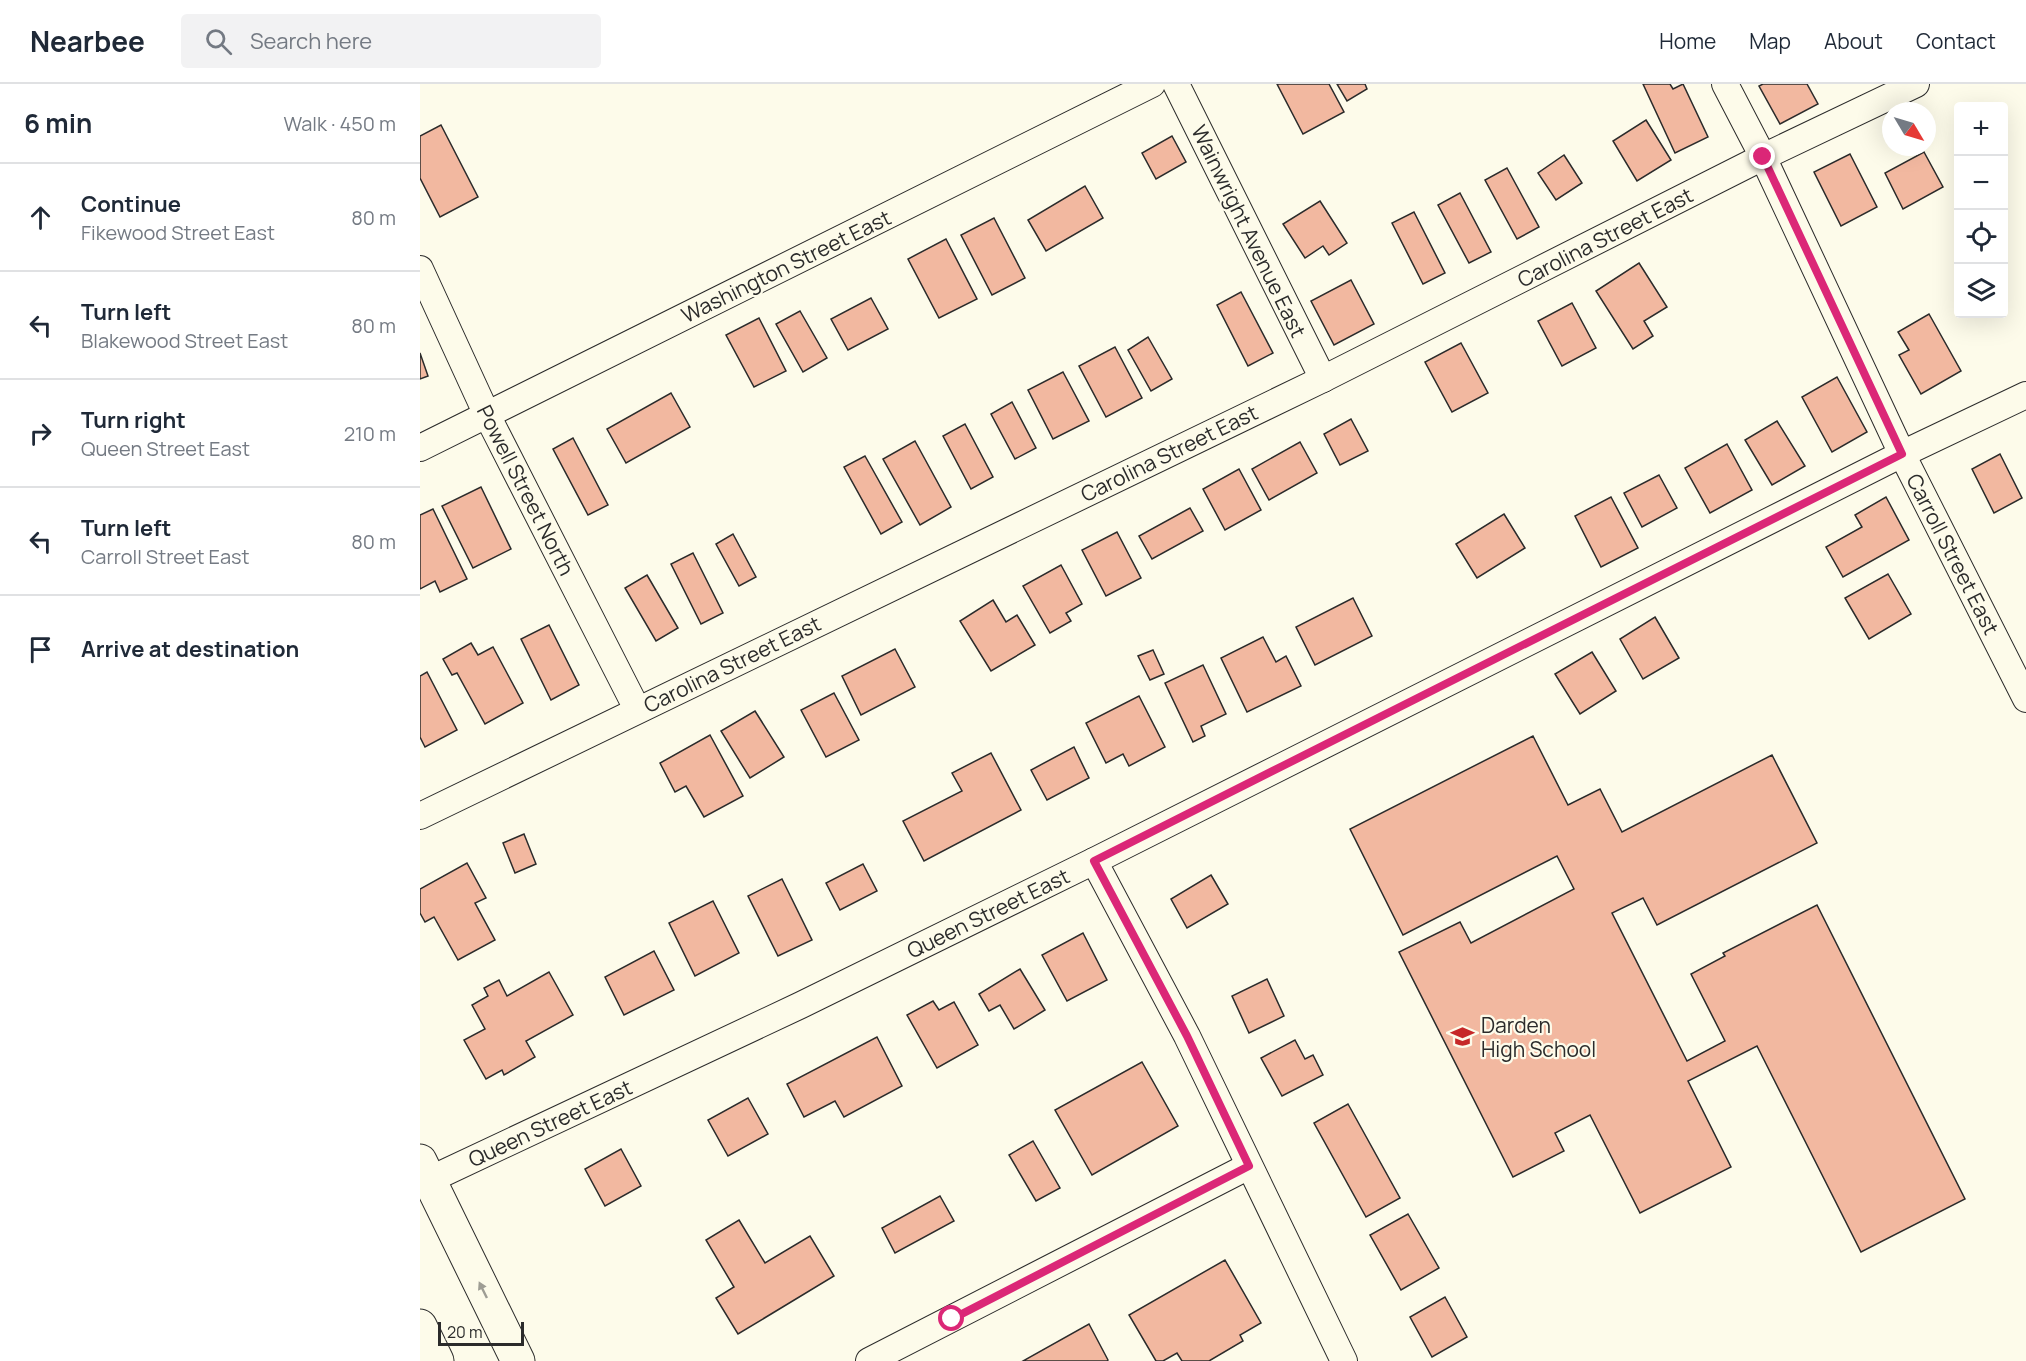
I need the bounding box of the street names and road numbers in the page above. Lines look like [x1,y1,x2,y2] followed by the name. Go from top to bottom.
[1185,120,1313,342] street label: Wainwright Avenue East
[1512,181,1698,293] street label: Carolina Street East
[677,203,895,329] street label: Washington Street East
[1076,398,1262,508] street label: Carolina Street East
[471,400,581,580] street label: Powell Street North
[1900,469,2006,639] street label: Carroll Street East
[639,609,825,719] street label: Carolina Street East
[902,862,1074,964] street label: Queen Street East
[464,1073,636,1173] street label: Queen Street East

